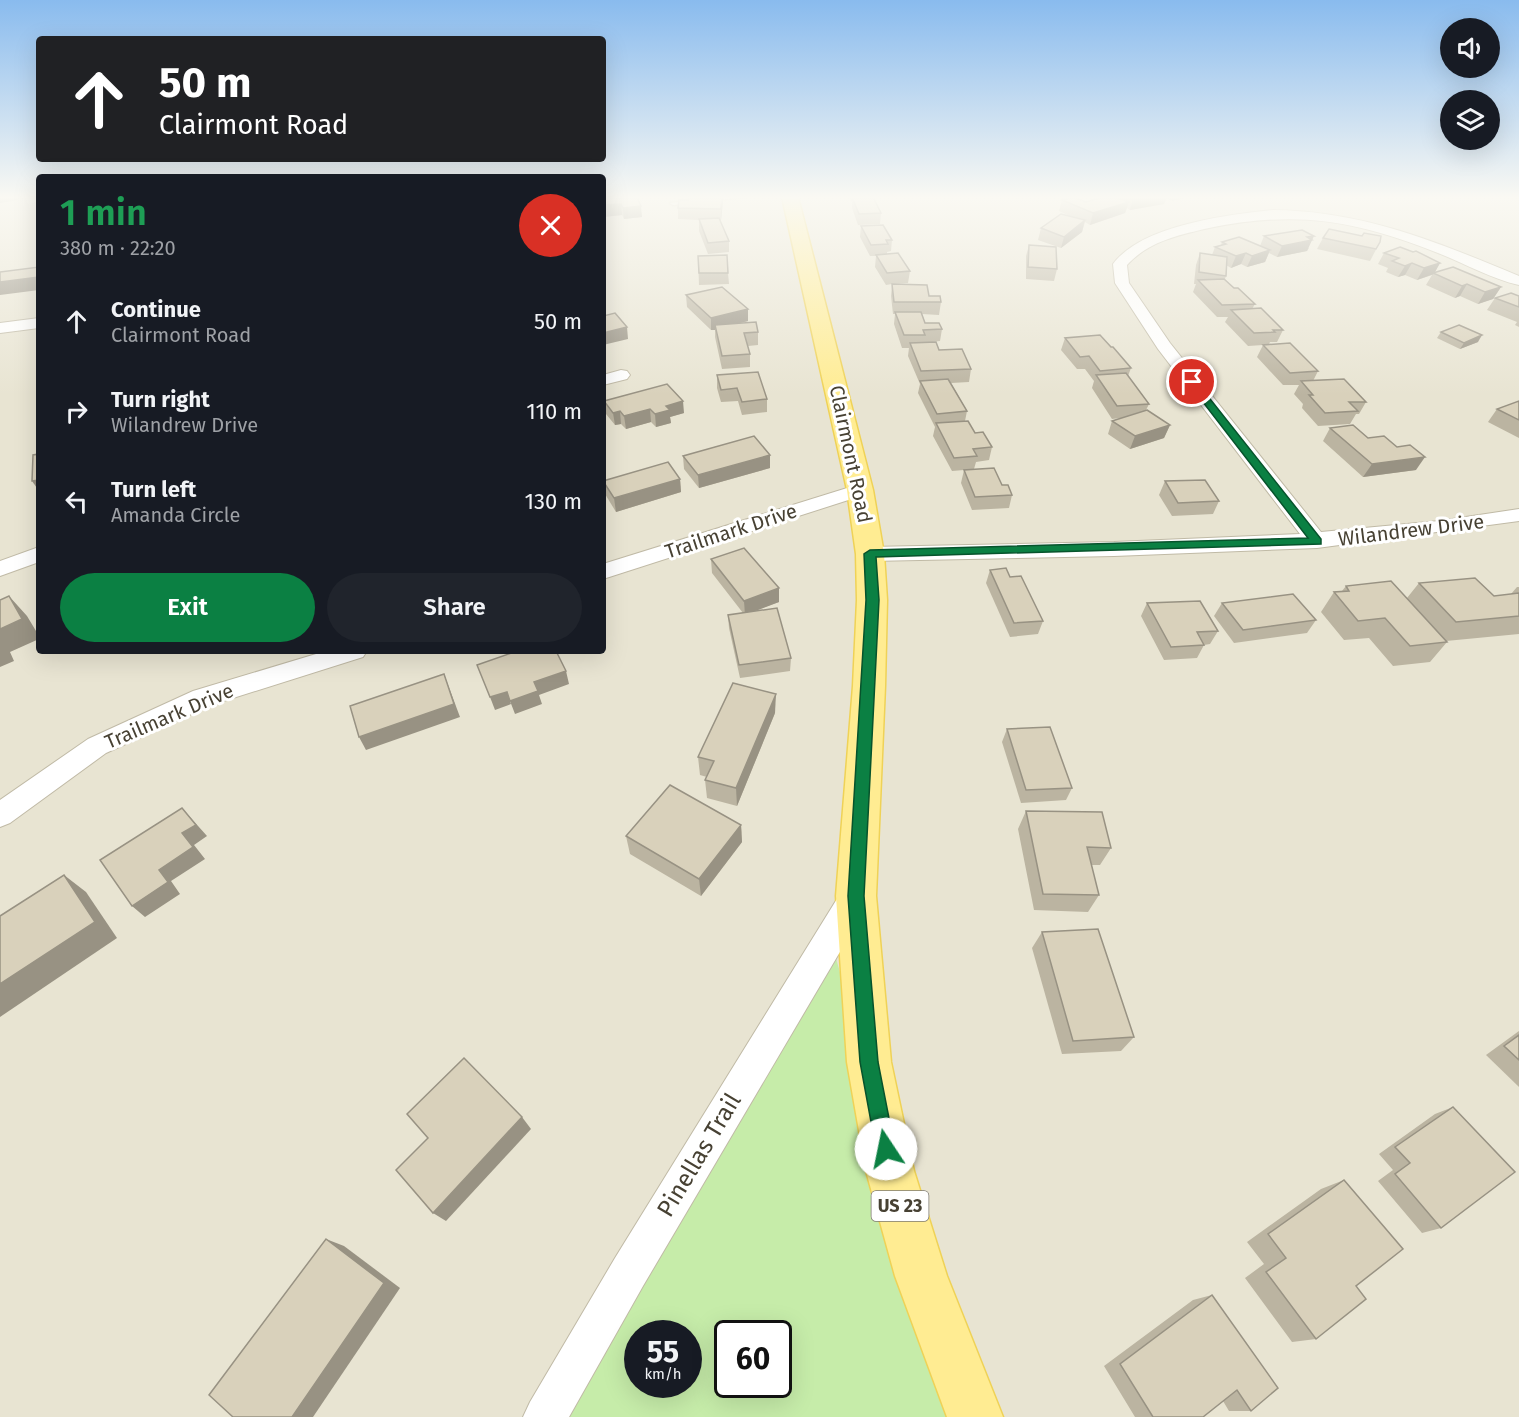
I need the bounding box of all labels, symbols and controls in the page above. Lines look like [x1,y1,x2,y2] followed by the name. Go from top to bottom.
[1440,18,1500,150] map controls
[1440,18,1500,78] button: sound
[159,58,252,108] text: 50 m
[60,60,138,138] icon: ahead
[1440,90,1500,150] button: layers
[159,109,348,141] text: Clairmont Road
[60,191,147,235] text: 1 min
[519,194,582,257] button: close
[60,236,176,260] text: 380 m · 22:20
[111,296,201,323] text: Continue
[60,305,93,338] icon: ahead
[534,308,582,335] text: 50 m
[111,323,251,347] text: Clairmont Road
[1166,356,1217,407] pin
[1175,365,1208,398] icon: arrive
[825,383,877,525] street label: Clairmont Road
[111,386,210,413] text: Turn right
[60,395,93,428] icon: right
[526,398,582,425] text: 110 m
[111,413,258,437] text: Wilandrew Drive
[111,476,196,503] text: Turn left
[60,485,93,518] icon: left
[525,488,582,515] text: 130 m
[662,498,800,564] street label: Trailmark Drive
[111,503,241,527] text: Amanda Circle
[1337,509,1485,551] street label: Wilandrew Drive
[60,573,315,642] button: Exit
[327,573,582,642] button: Share
[101,678,237,754] street label: Trailmark Drive
[651,1088,747,1222] street label: Pinellas Trail
[854,1117,918,1181] position arrow
[872,1191,928,1221] road number: US 23
[714,1320,792,1398] speed limit sign: 60
[647,1334,679,1370] text: 55
[644,1365,682,1383] text: km/h

